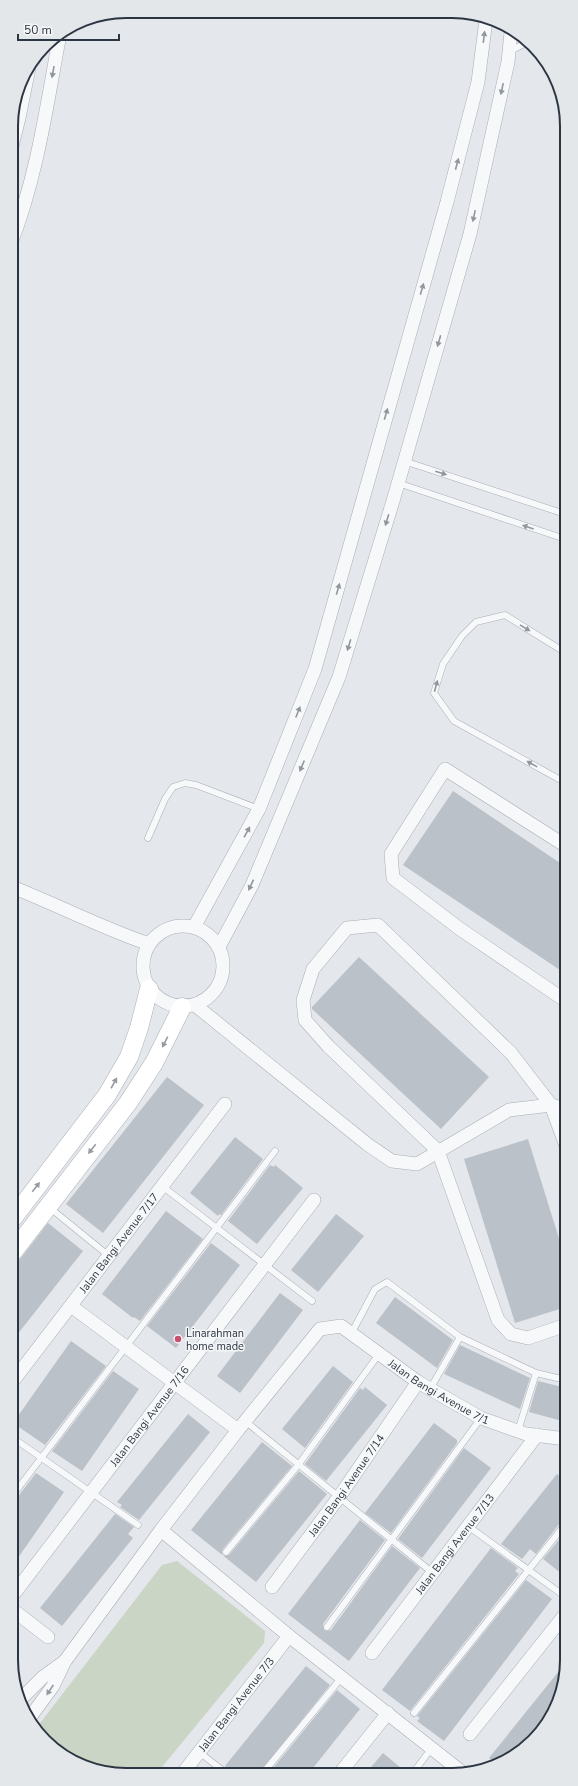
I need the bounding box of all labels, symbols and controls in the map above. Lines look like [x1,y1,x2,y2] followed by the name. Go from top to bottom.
[18,16,119,42] scale bar
[24,22,52,38] text: 50 m
[481,31,487,43] one-way arrow
[49,66,55,78] one-way arrow
[498,83,504,95] one-way arrow
[454,158,460,170] one-way arrow
[470,210,476,222] one-way arrow
[419,283,425,295] one-way arrow
[436,336,442,348] one-way arrow
[384,408,390,421] one-way arrow
[435,470,447,476] one-way arrow
[384,515,390,527] one-way arrow
[522,524,534,530] one-way arrow
[335,583,341,595] one-way arrow
[519,624,531,631] one-way arrow
[346,639,352,651] one-way arrow
[434,680,440,693] one-way arrow
[295,706,301,718] one-way arrow
[298,760,304,772] one-way arrow
[526,761,538,768] one-way arrow
[243,826,250,838] one-way arrow
[248,880,254,891] one-way arrow
[162,1036,168,1047] one-way arrow
[110,1077,117,1089] one-way arrow
[88,1144,96,1155] one-way arrow
[32,1181,41,1192] one-way arrow
[75,1190,162,1297] street label: Jalan Bangi Avenue 7/17
[186,1326,244,1354] place label: Linarahman home made
[173,1334,183,1344] marker: Linarahman home made
[385,1355,491,1428] street label: Jalan Bangi Avenue 7/1
[106,1363,193,1470] street label: Jalan Bangi Avenue 7/16
[304,1431,388,1540] street label: Jalan Bangi Avenue 7/14
[411,1491,498,1598] street label: Jalan Bangi Avenue 7/13
[194,1654,278,1755] street label: Jalan Bangi Avenue 7/3
[46,1684,54,1695] one-way arrow

